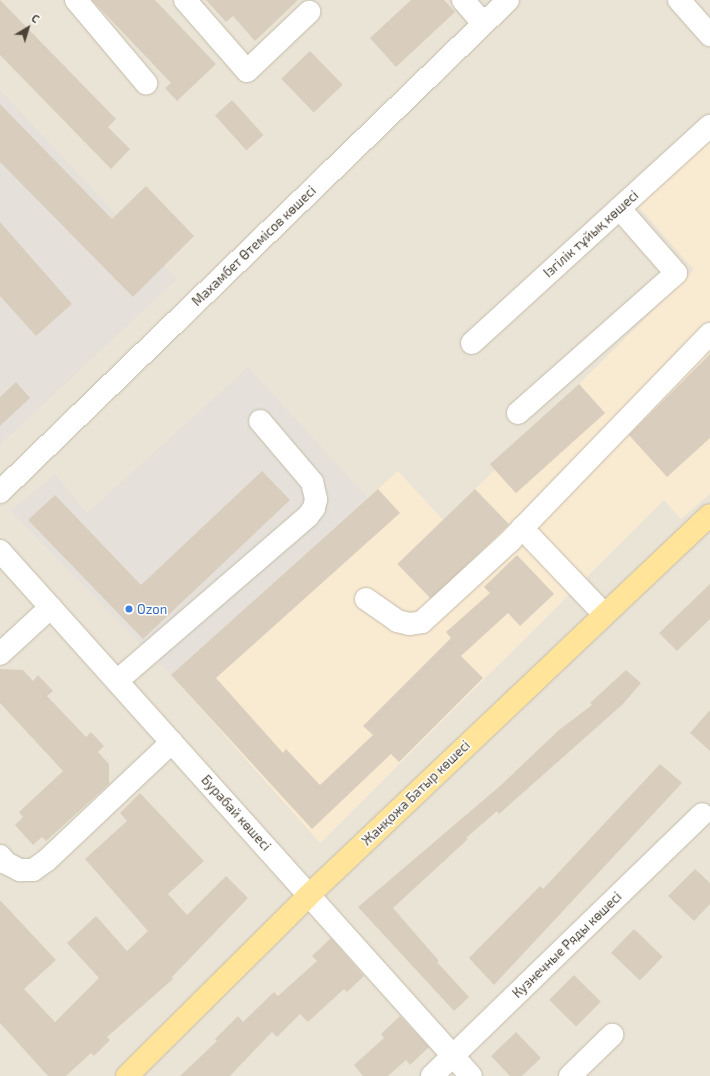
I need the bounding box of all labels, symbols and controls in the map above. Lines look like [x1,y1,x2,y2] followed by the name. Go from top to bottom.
[8,8,48,48] north arrow
[29,11,42,25] text: С
[189,183,319,309] street label: Махамбет Өтемісов көшесі
[540,187,642,281] street label: Ізгілік тұйық көшесі
[137,601,167,617] place label: Ozon
[124,604,134,614] marker: Ozon
[359,737,473,849] street label: Жанқожа Батыр көшесі
[198,772,274,854] street label: Бурабай көшесі
[509,889,625,1001] street label: Кузнечные Ряды көшесі

